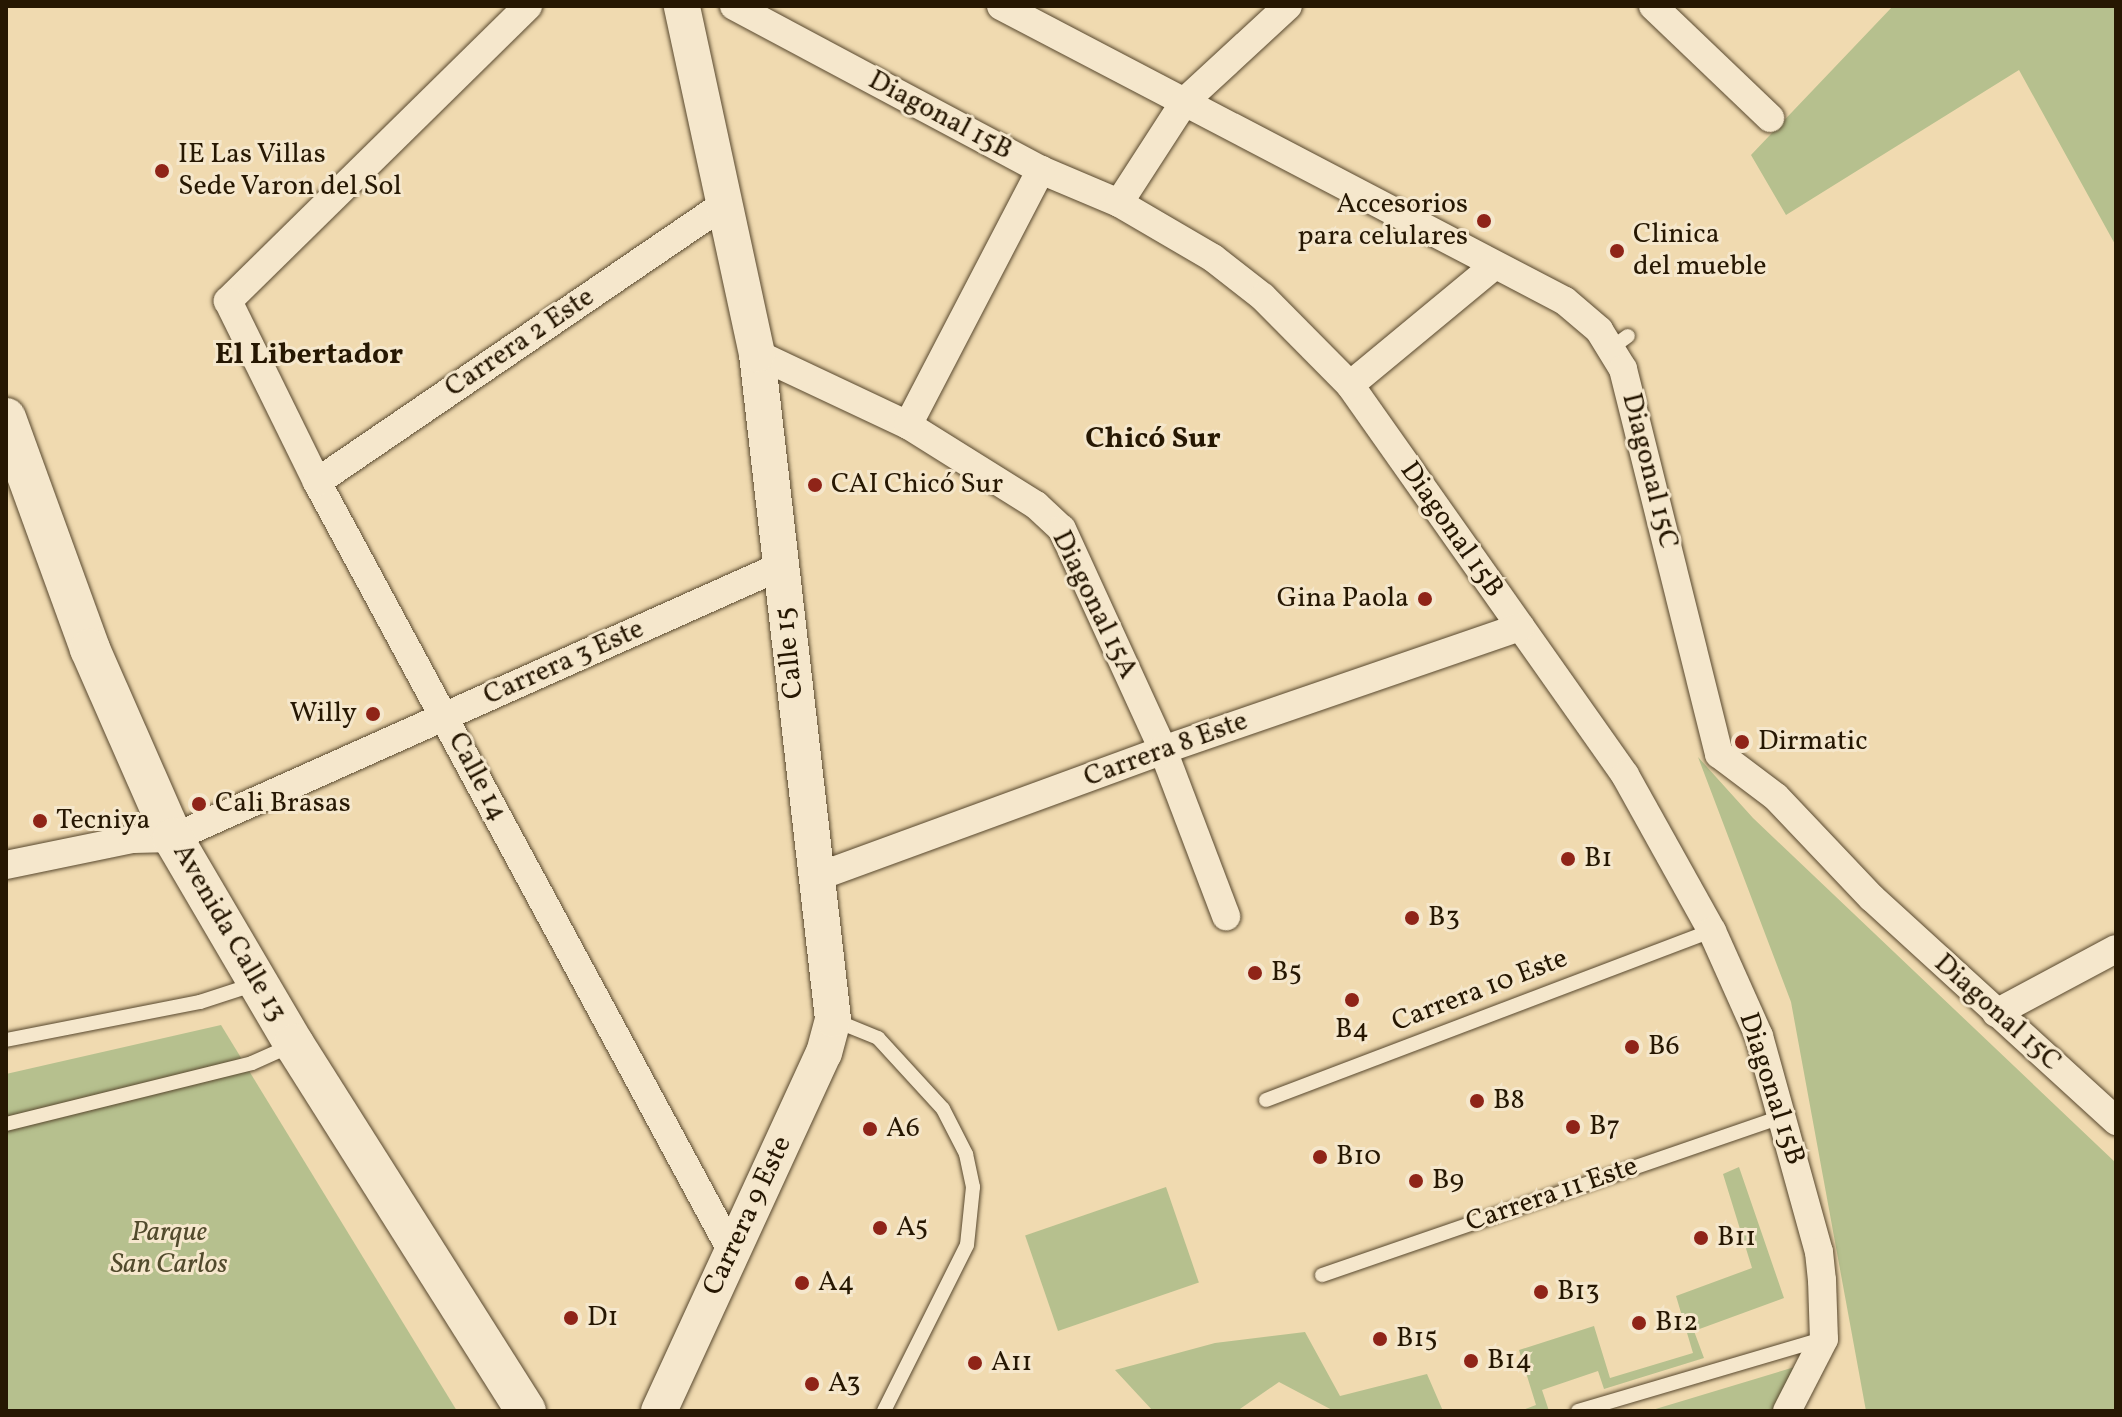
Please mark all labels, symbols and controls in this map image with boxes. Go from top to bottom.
street label: Diagonal 15B [862,64,1018,168]
place label: IE Las Villas Sede Varon del Sol [178,138,402,204]
marker: IE Las Villas Sede Varon del Sol [153,162,171,180]
place label: Accesorios para celulares [1297,188,1468,254]
marker: Accesorios para celulares [1475,212,1493,230]
place label: Clinica del mueble [1633,218,1767,284]
marker: Clinica del mueble [1608,242,1626,260]
street label: Carrera 2 Este [439,281,601,405]
district label: El Libertador [215,337,403,373]
street label: Diagonal 15C [1613,390,1685,552]
district label: Chicó Sur [1085,421,1221,457]
street label: Diagonal 15B [1392,455,1510,605]
place label: CAI Chicó Sur [831,468,1003,502]
marker: CAI Chicó Sur [806,476,824,494]
street label: Diagonal 15A [1044,525,1144,685]
place label: Gina Paola [1277,582,1409,616]
marker: Gina Paola [1416,590,1434,608]
street label: Calle 15 [768,605,812,701]
street label: Carrera 3 Este [479,613,649,713]
place label: Willy [289,697,357,731]
marker: Willy [364,705,382,723]
street label: Carrera 8 Este [1080,705,1252,795]
place label: Dirmatic [1758,725,1868,759]
street label: Calle 14 [440,727,514,827]
marker: Dirmatic [1733,733,1751,751]
place label: Cali Brasas [215,787,351,821]
marker: Cali Brasas [190,795,208,813]
place label: Tecniya [56,804,150,838]
marker: Tecniya [31,812,49,830]
street label: Avenida Calle 13 [165,838,293,1028]
place label: B1 [1584,842,1612,876]
marker: B1 [1559,850,1577,868]
place label: B3 [1428,901,1460,935]
marker: B3 [1403,909,1421,927]
street label: Carrera 10 Este [1388,942,1572,1040]
street label: Diagonal 15C [1927,947,2067,1079]
place label: B5 [1271,956,1302,990]
marker: B5 [1246,964,1264,982]
marker: B4 [1343,991,1361,1009]
street label: Diagonal 15B [1731,1008,1811,1170]
place label: B4 [1335,1013,1369,1047]
place label: B6 [1648,1030,1680,1064]
marker: B6 [1623,1038,1641,1056]
place label: B8 [1493,1084,1525,1118]
marker: B8 [1468,1092,1486,1110]
place label: B7 [1589,1110,1620,1144]
place label: A6 [886,1112,920,1146]
marker: B7 [1564,1118,1582,1136]
marker: A6 [861,1120,879,1138]
street label: Carrera 9 Este [696,1131,800,1301]
place label: B10 [1336,1140,1381,1174]
marker: B10 [1311,1148,1329,1166]
street label: Carrera 11 Este [1462,1150,1642,1240]
place label: B9 [1432,1164,1464,1198]
marker: B9 [1407,1172,1425,1190]
place label: A5 [896,1211,928,1245]
park label: Parque San Carlos [110,1216,228,1282]
marker: A5 [871,1219,889,1237]
place label: B11 [1717,1221,1756,1255]
marker: B11 [1692,1229,1710,1247]
place label: A4 [818,1266,854,1300]
marker: A4 [793,1274,811,1292]
place label: B13 [1557,1275,1600,1309]
marker: B13 [1532,1283,1550,1301]
place label: D1 [587,1301,618,1335]
place label: B12 [1655,1306,1698,1340]
marker: D1 [562,1309,580,1327]
marker: B12 [1630,1314,1648,1332]
place label: B15 [1396,1322,1438,1356]
marker: B15 [1371,1330,1389,1348]
place label: B14 [1487,1344,1532,1378]
place label: A11 [991,1346,1032,1380]
marker: B14 [1462,1352,1480,1370]
marker: A11 [966,1354,984,1372]
place label: A3 [828,1367,861,1401]
marker: A3 [803,1375,821,1393]

